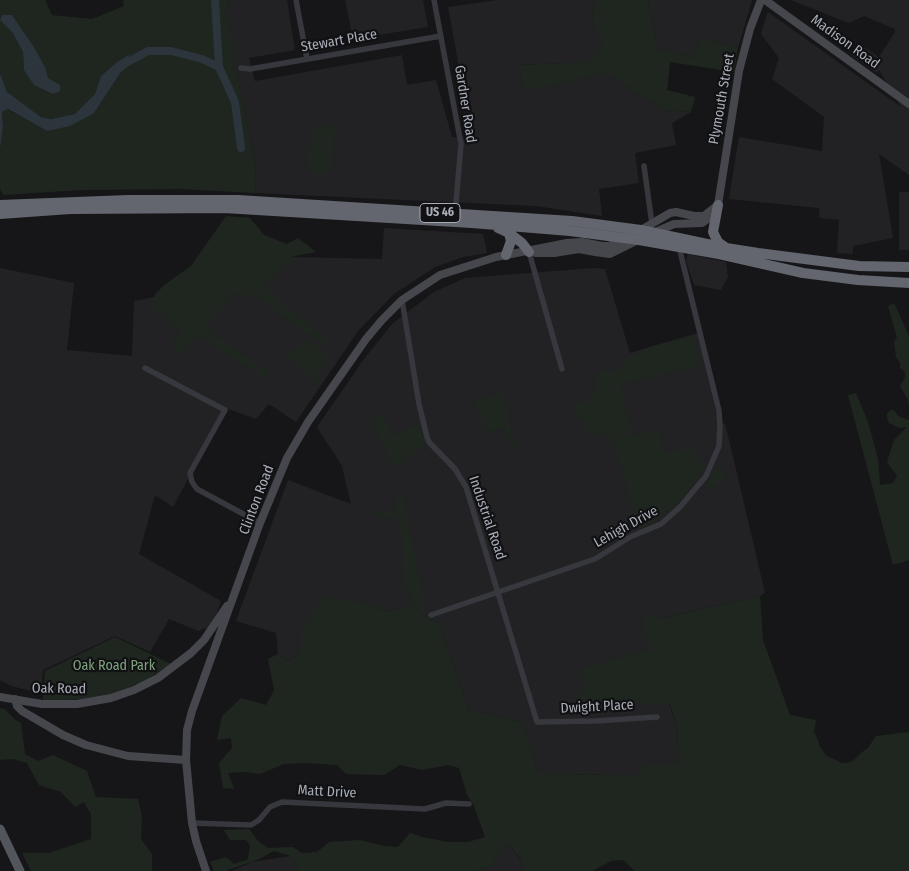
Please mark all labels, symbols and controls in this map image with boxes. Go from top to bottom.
street label: Madison Road [807,11,883,73]
street label: Stewart Place [300,26,378,56]
street label: Plymouth Street [706,52,738,146]
street label: Gardner Road [451,64,479,144]
road number: US 46 [420,204,460,222]
street label: Clinton Road [236,463,278,537]
street label: Industrial Road [465,474,509,562]
street label: Lehigh Drive [591,503,661,551]
park label: Oak Road Park [73,658,155,674]
street label: Oak Road [32,680,86,698]
street label: Dwight Place [560,697,634,717]
street label: Matt Drive [297,782,357,802]

